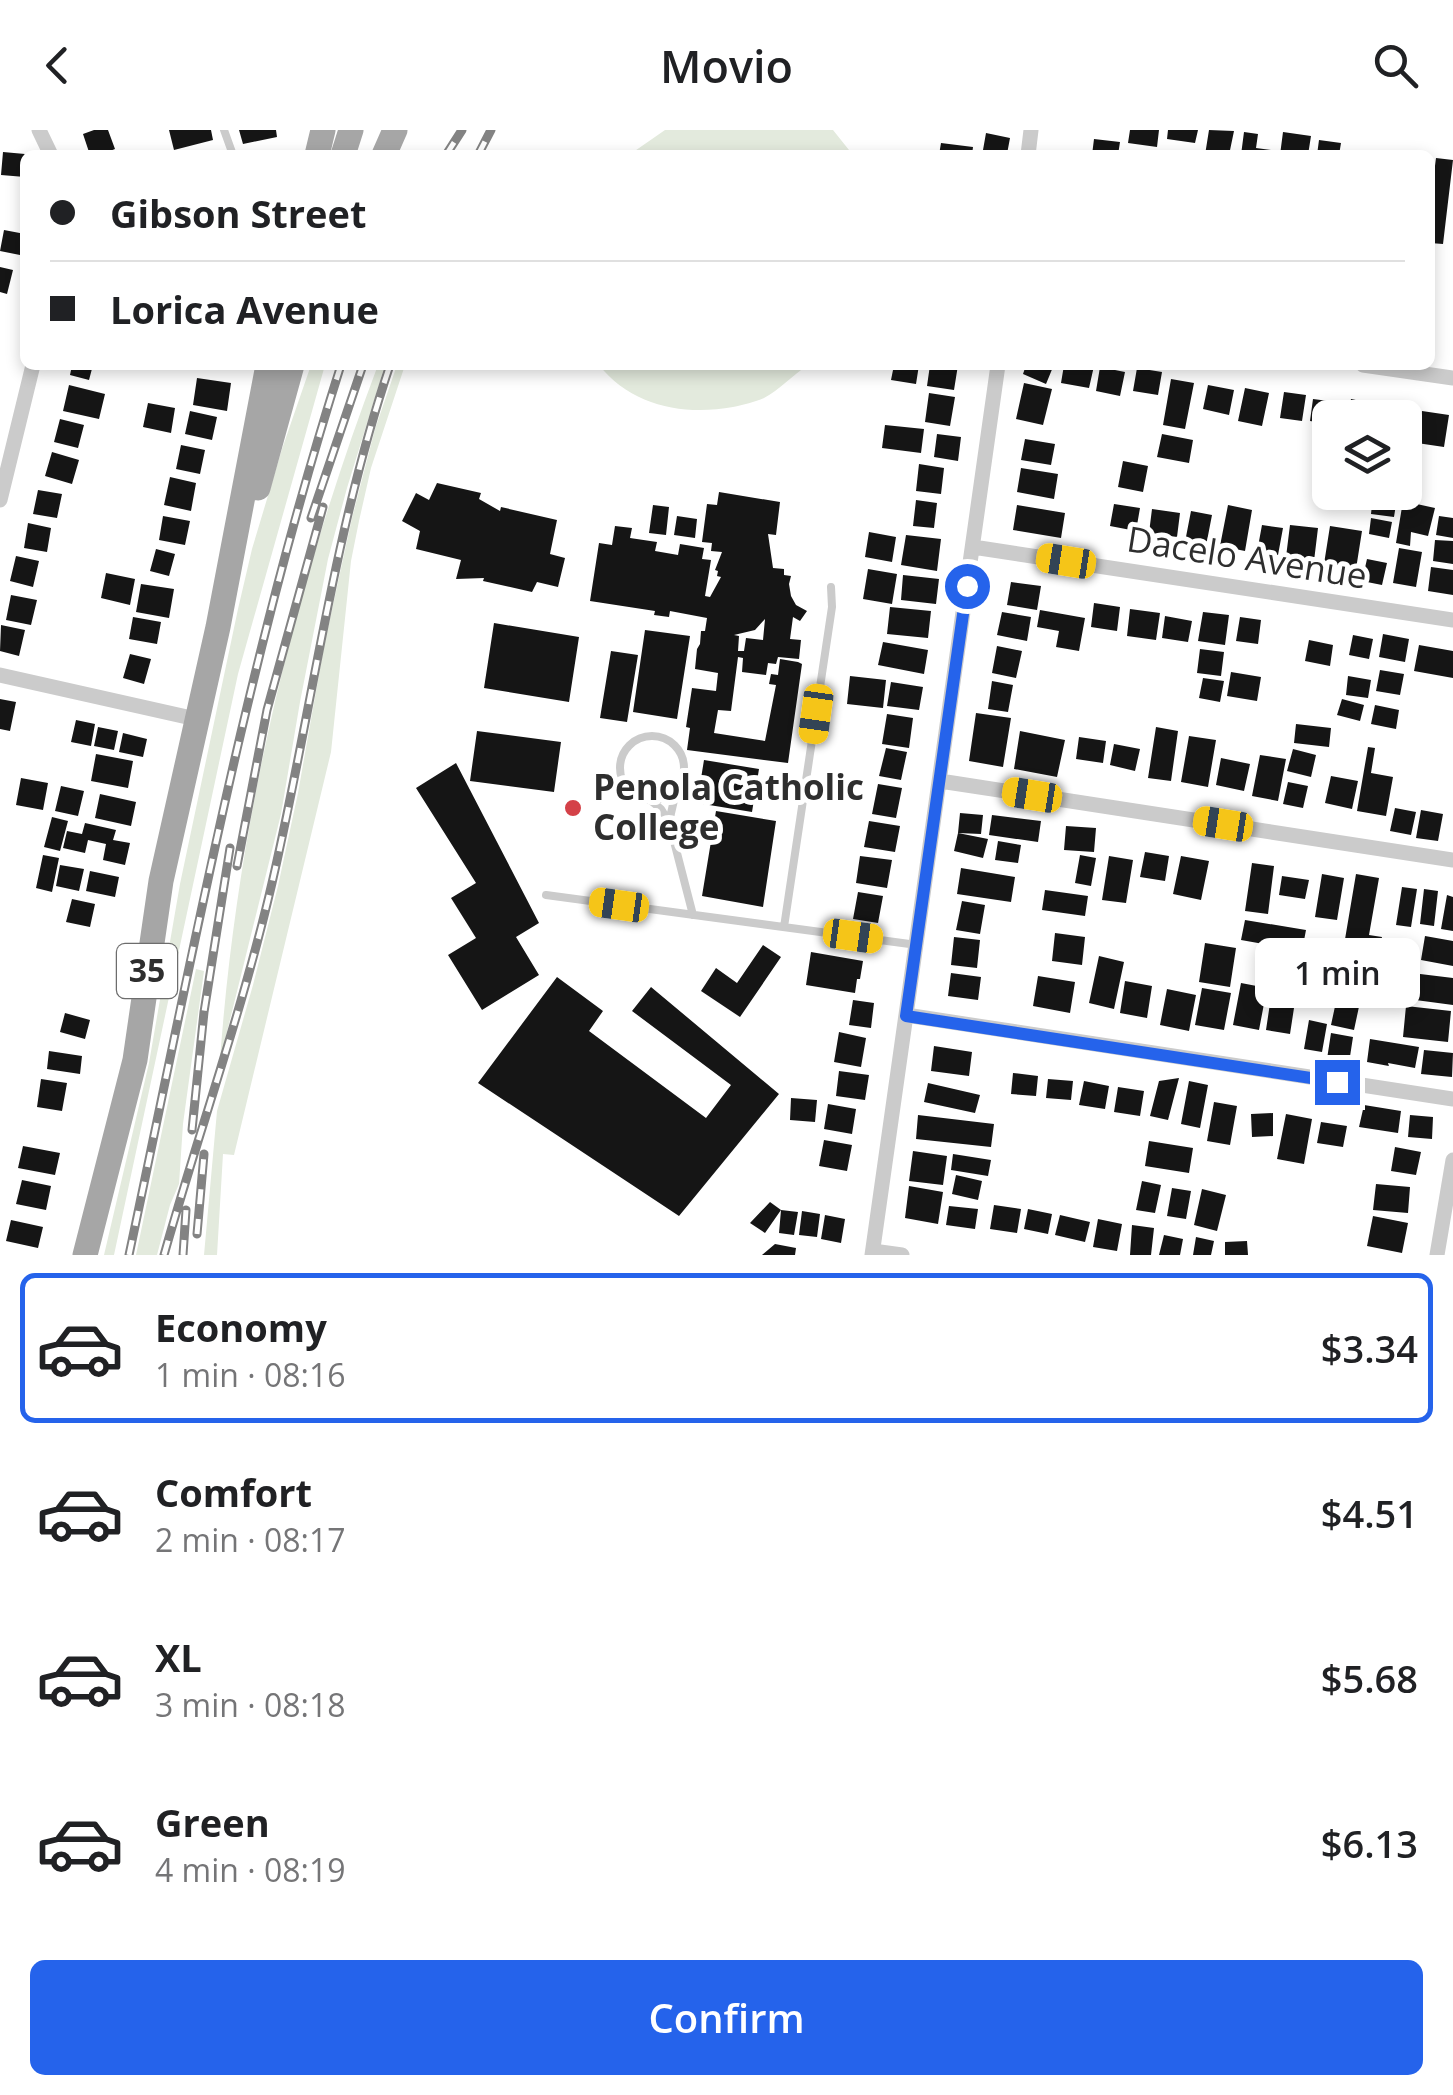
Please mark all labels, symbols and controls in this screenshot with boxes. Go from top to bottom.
text: Movio [660,35,793,96]
icon: back [30,38,85,93]
icon: search [1368,38,1423,93]
text: Gibson Street [110,187,367,239]
text: Lorica Avenue [110,283,379,335]
map controls [1312,400,1422,510]
button: layers [1312,400,1422,510]
street label: Dacelo Avenue [1124,514,1370,599]
car [1034,541,1098,581]
route start [945,564,990,609]
car [797,682,835,746]
place label: Penola Catholic College [593,763,864,850]
car [1000,775,1064,815]
marker: Penola Catholic College [562,797,584,819]
car [1191,804,1255,844]
car [587,886,651,924]
car [821,917,885,955]
callout: 1 min [1254,937,1420,1007]
road number: 35 [117,944,177,998]
text: 1 min [1294,951,1381,994]
route end [1315,1060,1360,1105]
text: Economy [155,1301,327,1353]
icon: car [35,1303,125,1393]
text: $3.34 [1321,1322,1418,1374]
text: 1 min · 08:16 [155,1353,346,1396]
text: Comfort [155,1466,312,1518]
icon: car [35,1468,125,1558]
text: $4.51 [1321,1487,1418,1539]
text: 2 min · 08:17 [155,1518,346,1561]
text: XL [155,1631,202,1683]
icon: car [35,1633,125,1723]
text: $5.68 [1321,1652,1418,1704]
text: 3 min · 08:18 [155,1683,346,1726]
text: Green [155,1796,270,1848]
icon: car [35,1798,125,1888]
text: $6.13 [1321,1817,1418,1869]
text: 4 min · 08:19 [155,1848,346,1891]
button: Confirm [30,1960,1423,2075]

